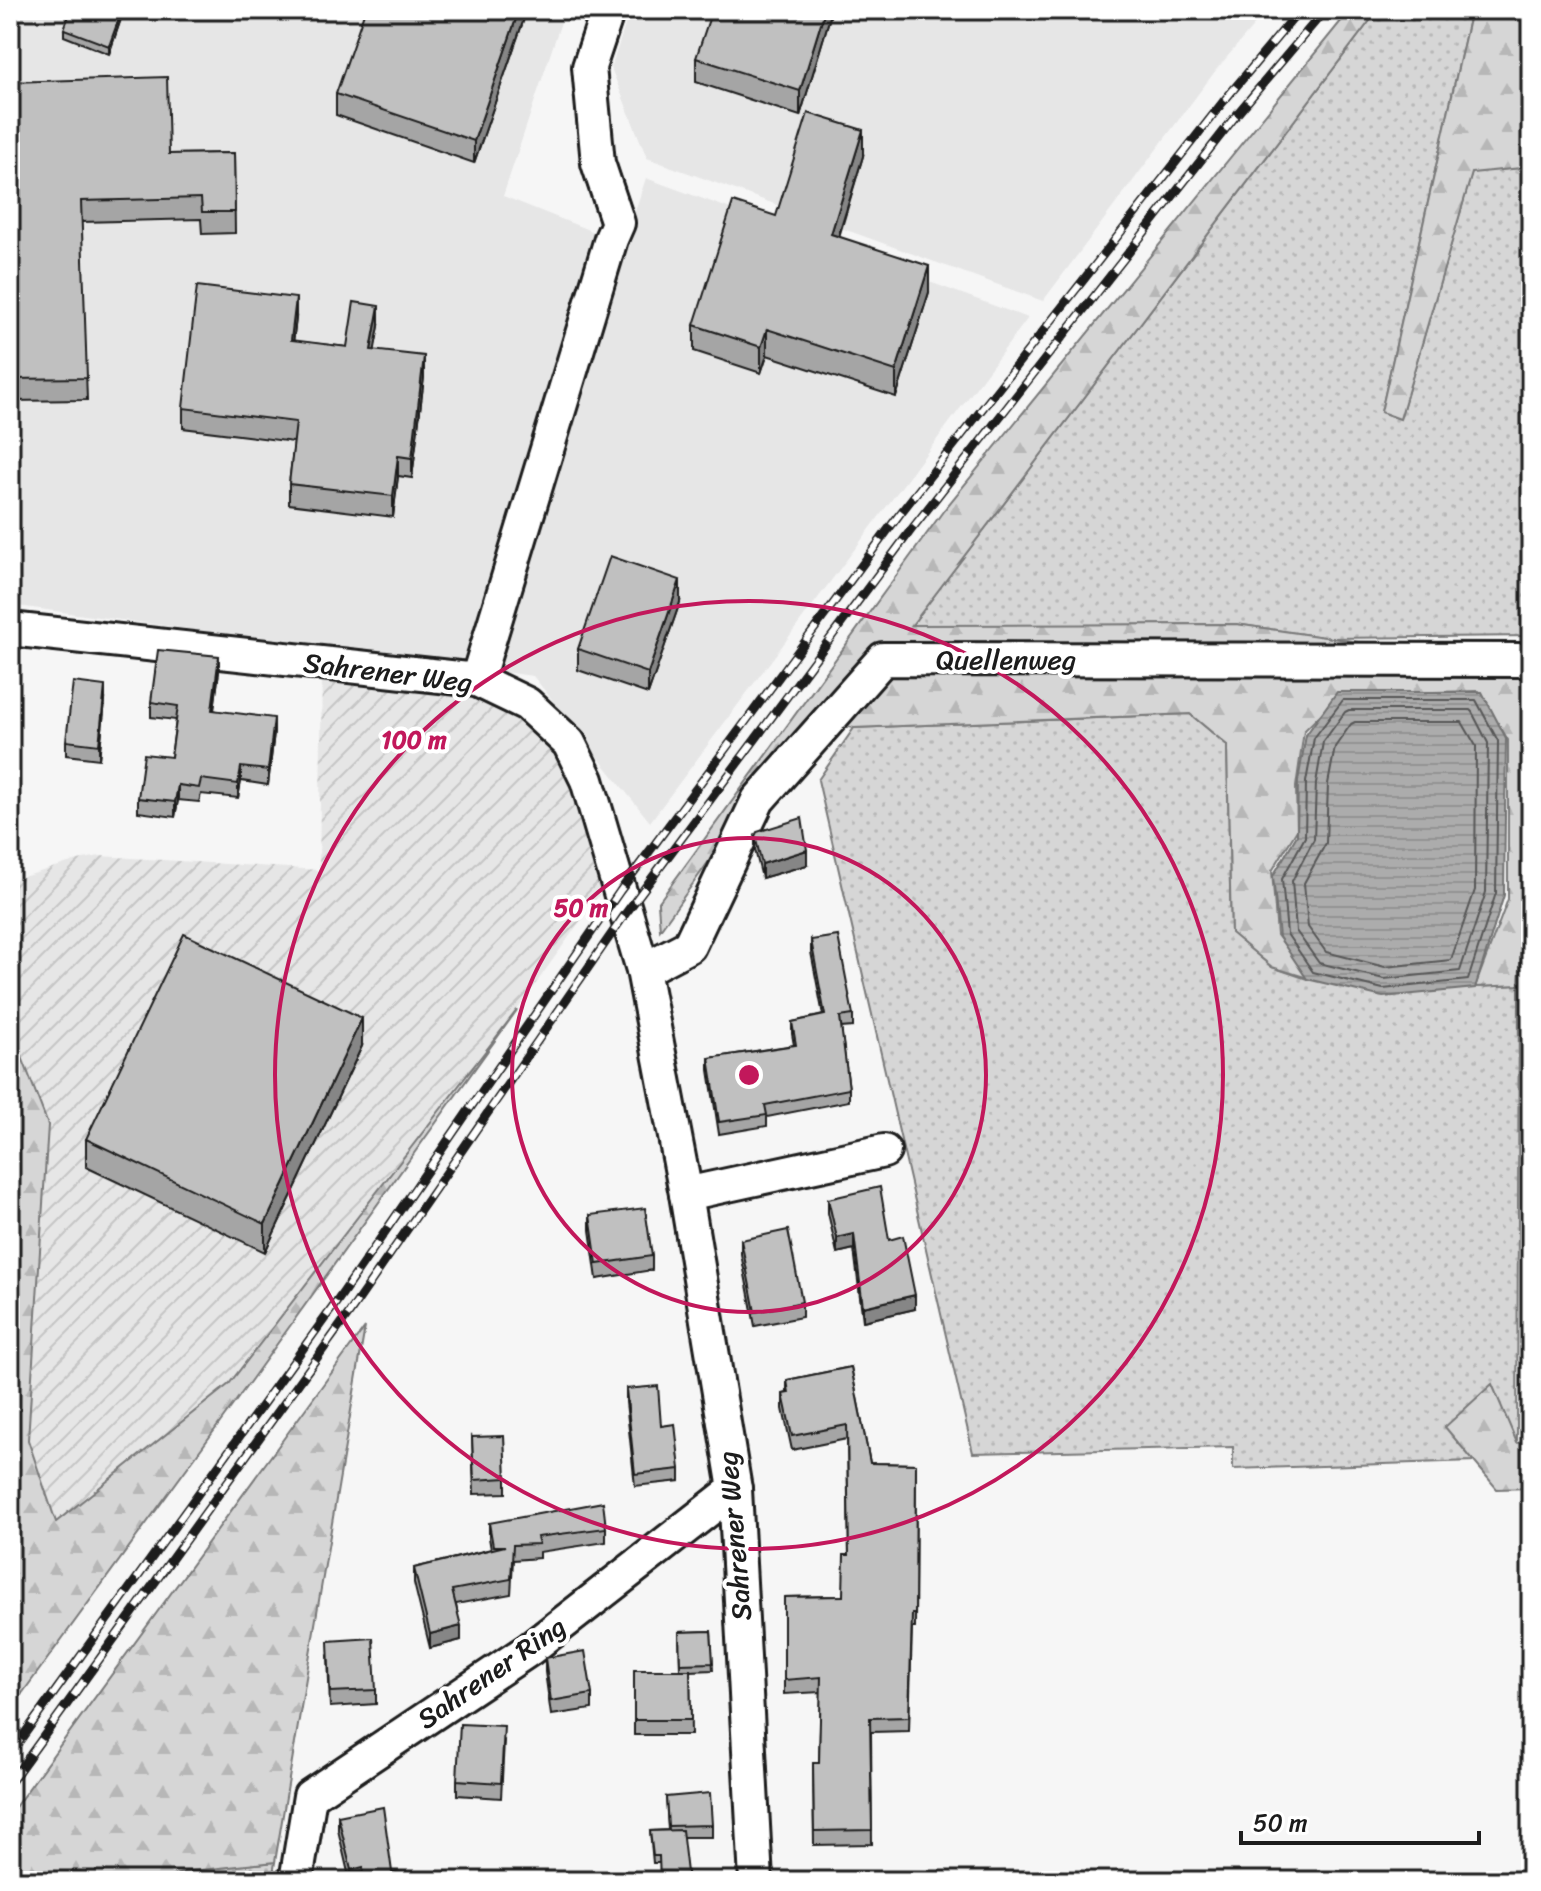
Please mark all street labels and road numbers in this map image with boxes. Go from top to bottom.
street label: Quellenweg [936,635,1076,684]
street label: Sahrener Weg [301,638,475,707]
street label: Sahrener Weg [703,1449,766,1623]
street label: Sahrener Ring [406,1603,576,1742]

